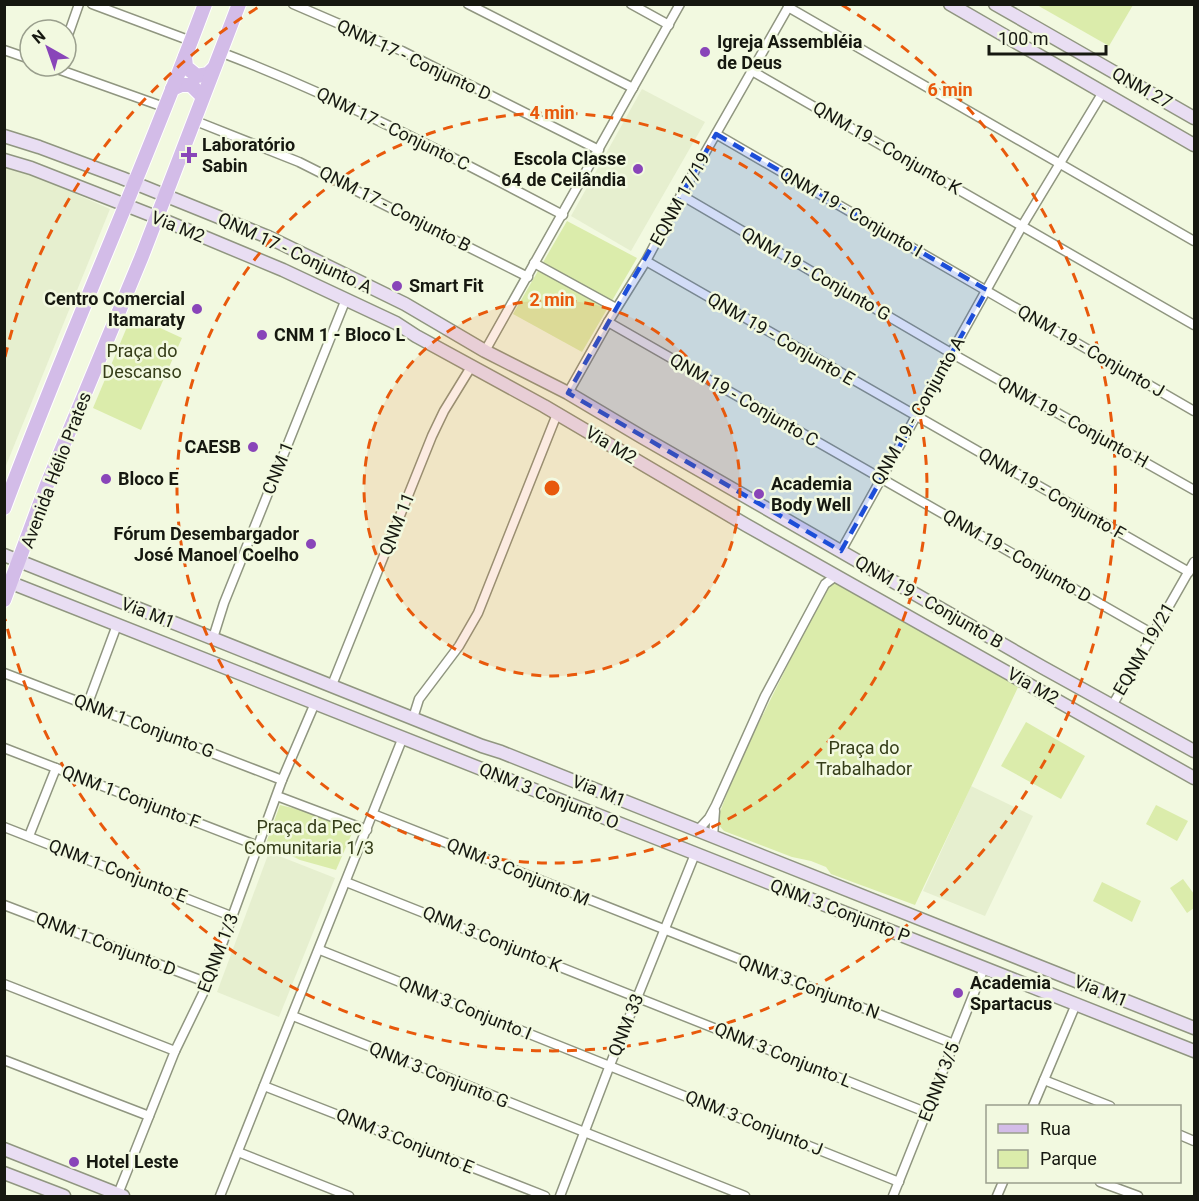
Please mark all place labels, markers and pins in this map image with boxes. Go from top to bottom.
place label: Igreja Assembléia de Deus [717,31,863,73]
marker: Igreja Assembléia de Deus [698,45,712,59]
place label: Laboratório Sabin [202,134,295,176]
marker: Laboratório Sabin [180,146,198,164]
place label: Escola Classe 64 de Ceilândia [501,148,626,190]
marker: Escola Classe 64 de Ceilândia [631,162,645,176]
place label: Smart Fit [409,275,484,296]
marker: Smart Fit [390,279,404,293]
place label: Centro Comercial Itamaraty [44,288,186,330]
marker: Centro Comercial Itamaraty [190,302,204,316]
place label: CNM 1 - Bloco L [274,324,406,345]
marker: CNM 1 - Bloco L [255,328,269,342]
place label: CAESB [184,436,241,457]
marker: CAESB [246,440,260,454]
place label: Bloco E [118,468,179,489]
marker: Bloco E [99,472,113,486]
place label: Academia Body Well [771,473,852,515]
centre of rings [542,478,562,498]
marker: Academia Body Well [752,487,766,501]
place label: Fórum Desembargador José Manoel Coelho [113,523,299,565]
marker: Fórum Desembargador José Manoel Coelho [304,537,318,551]
place label: Academia Spartacus [970,972,1052,1014]
marker: Academia Spartacus [951,986,965,1000]
place label: Hotel Leste [86,1151,179,1172]
marker: Hotel Leste [67,1155,81,1169]

